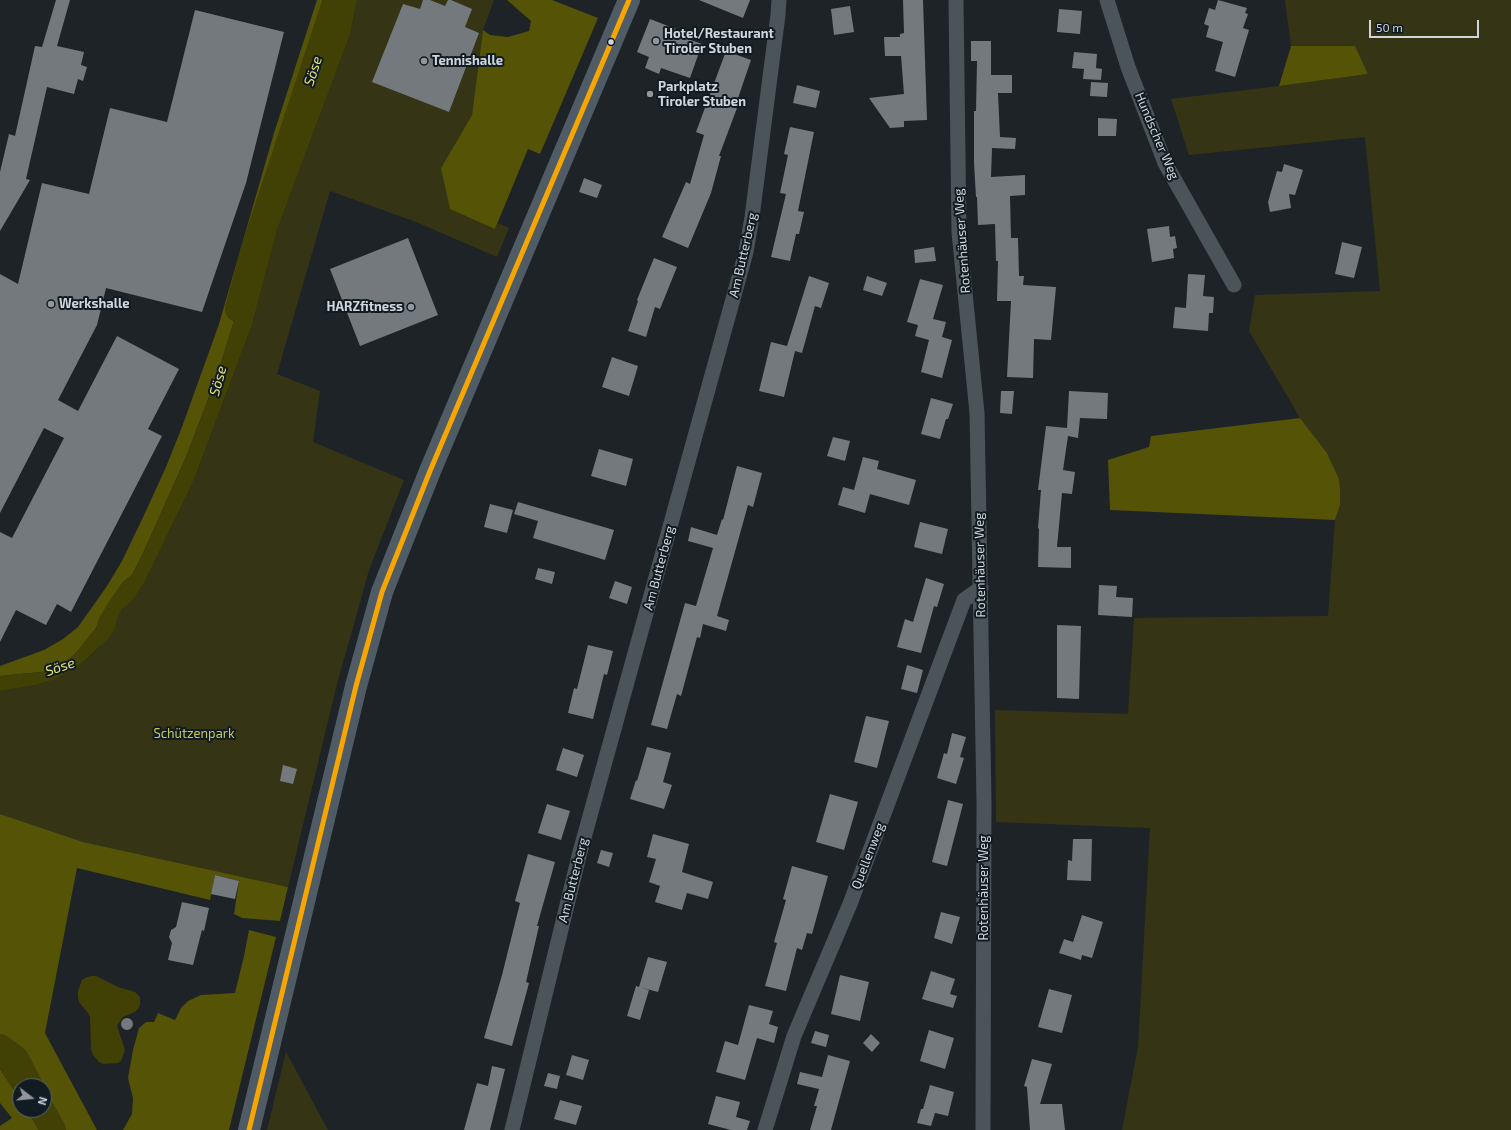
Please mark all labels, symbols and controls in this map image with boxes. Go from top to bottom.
scale bar [1371,12,1481,38]
text: 50 m [1376,20,1403,34]
place label: Hotel/Restaurant Tiroler Stuben [664,26,774,57]
marker: Hotel/Restaurant Tiroler Stuben [651,36,661,46]
unlabelled marker [606,37,616,47]
place label: Tennishalle [432,53,503,69]
water label: Söse [300,54,326,88]
marker: Tennishalle [419,56,429,66]
place label: Parkplatz Tiroler Stuben [658,79,746,110]
marker: Parkplatz Tiroler Stuben [645,89,655,99]
street label: Hundscher Weg [1132,90,1182,182]
street label: Rotenhäuser Weg [951,188,973,294]
street label: Am Butterberg [726,211,760,299]
place label: Werkshalle [59,296,130,312]
marker: Werkshalle [46,299,56,309]
place label: HARZfitness [327,299,403,315]
marker: HARZfitness [406,302,416,312]
water label: Söse [206,364,230,398]
street label: Rotenhäuser Weg [971,512,989,618]
street label: Am Butterberg [640,524,678,612]
water label: Söse [43,654,77,680]
park label: Schützenpark [153,726,235,742]
street label: Quellenweg [848,820,888,892]
street label: Am Butterberg [555,836,591,924]
street label: Rotenhäuser Weg [976,836,992,940]
north arrow [12,1078,52,1118]
text: N [36,1096,50,1107]

